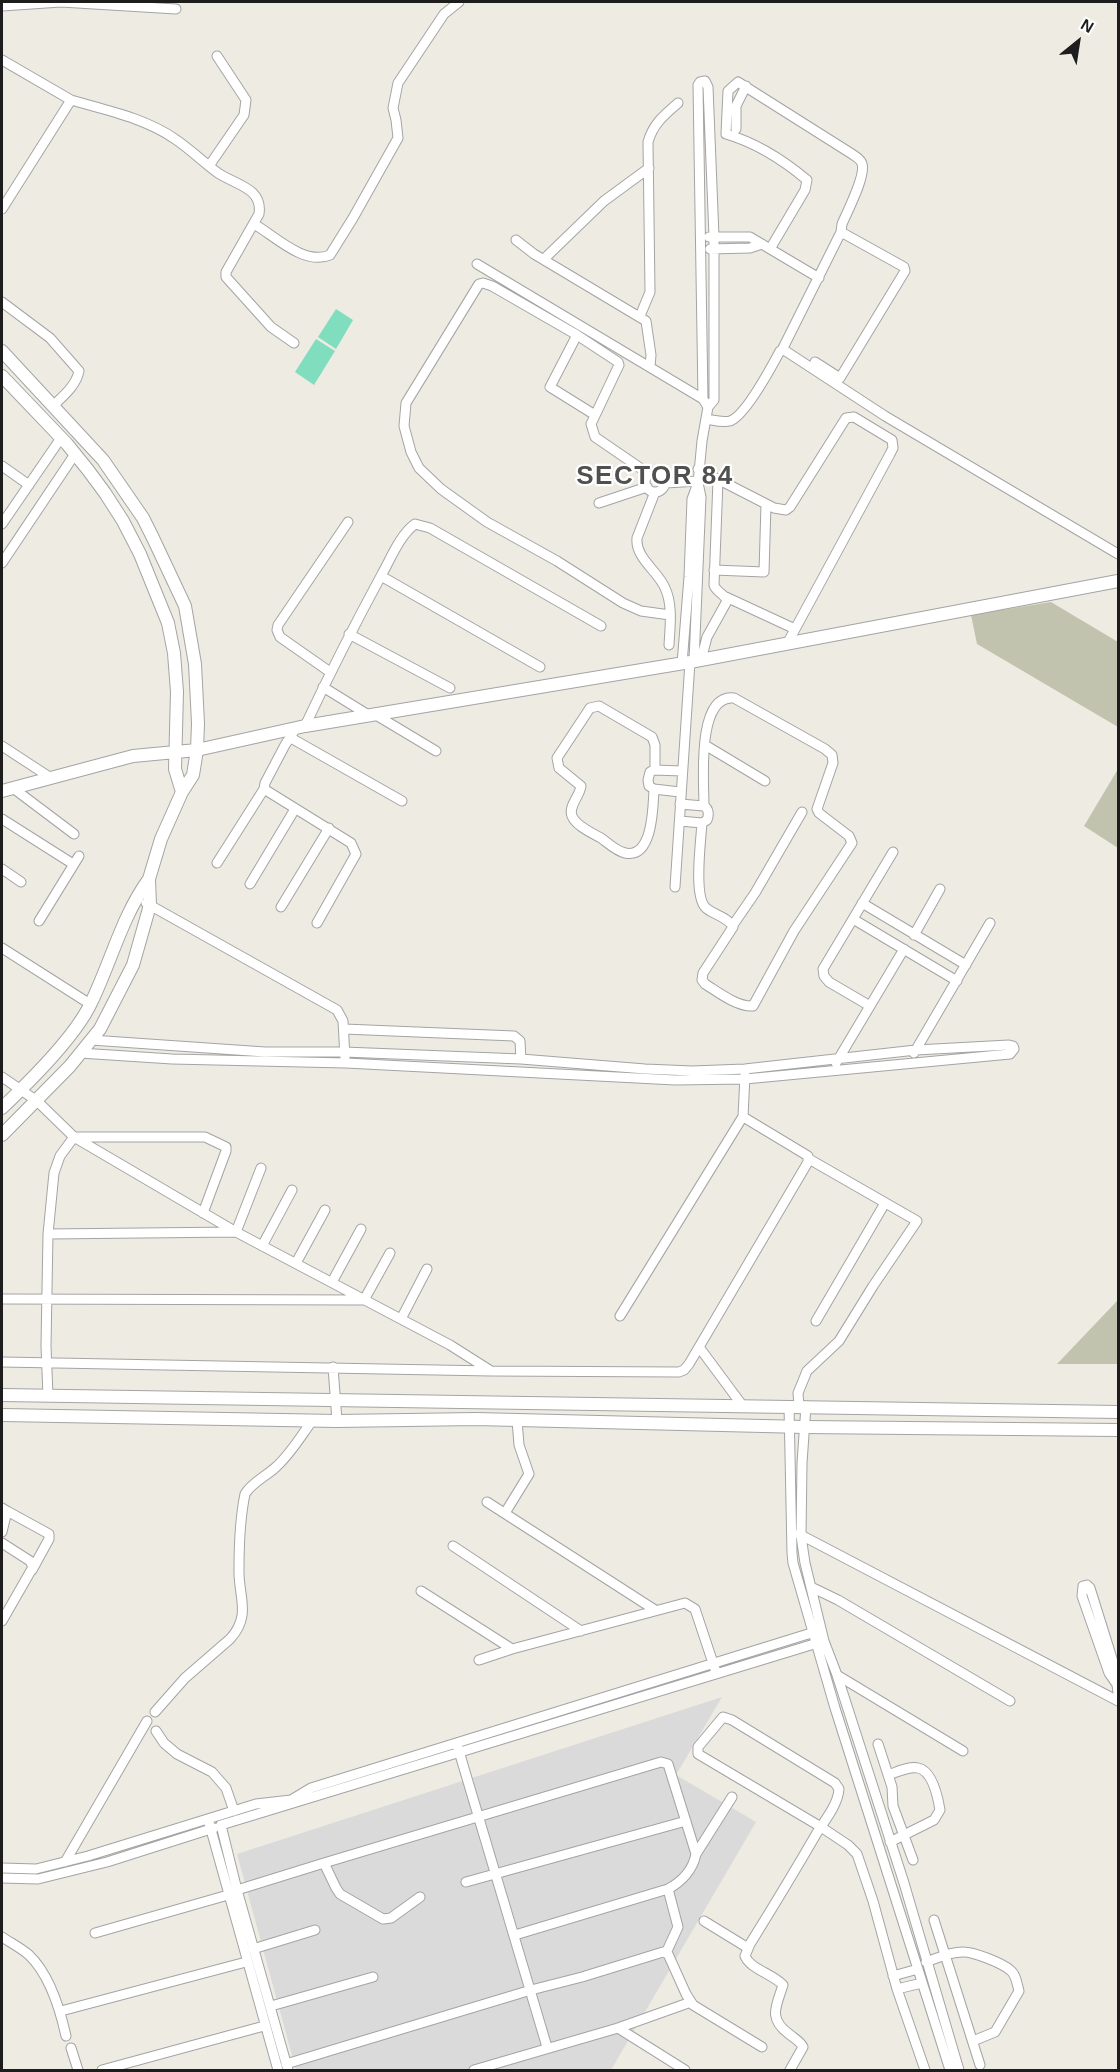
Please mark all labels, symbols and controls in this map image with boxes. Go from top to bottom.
north arrow [1048,12,1108,72]
text: N [1078,16,1097,36]
district label: SECTOR 84 [576,461,734,493]

